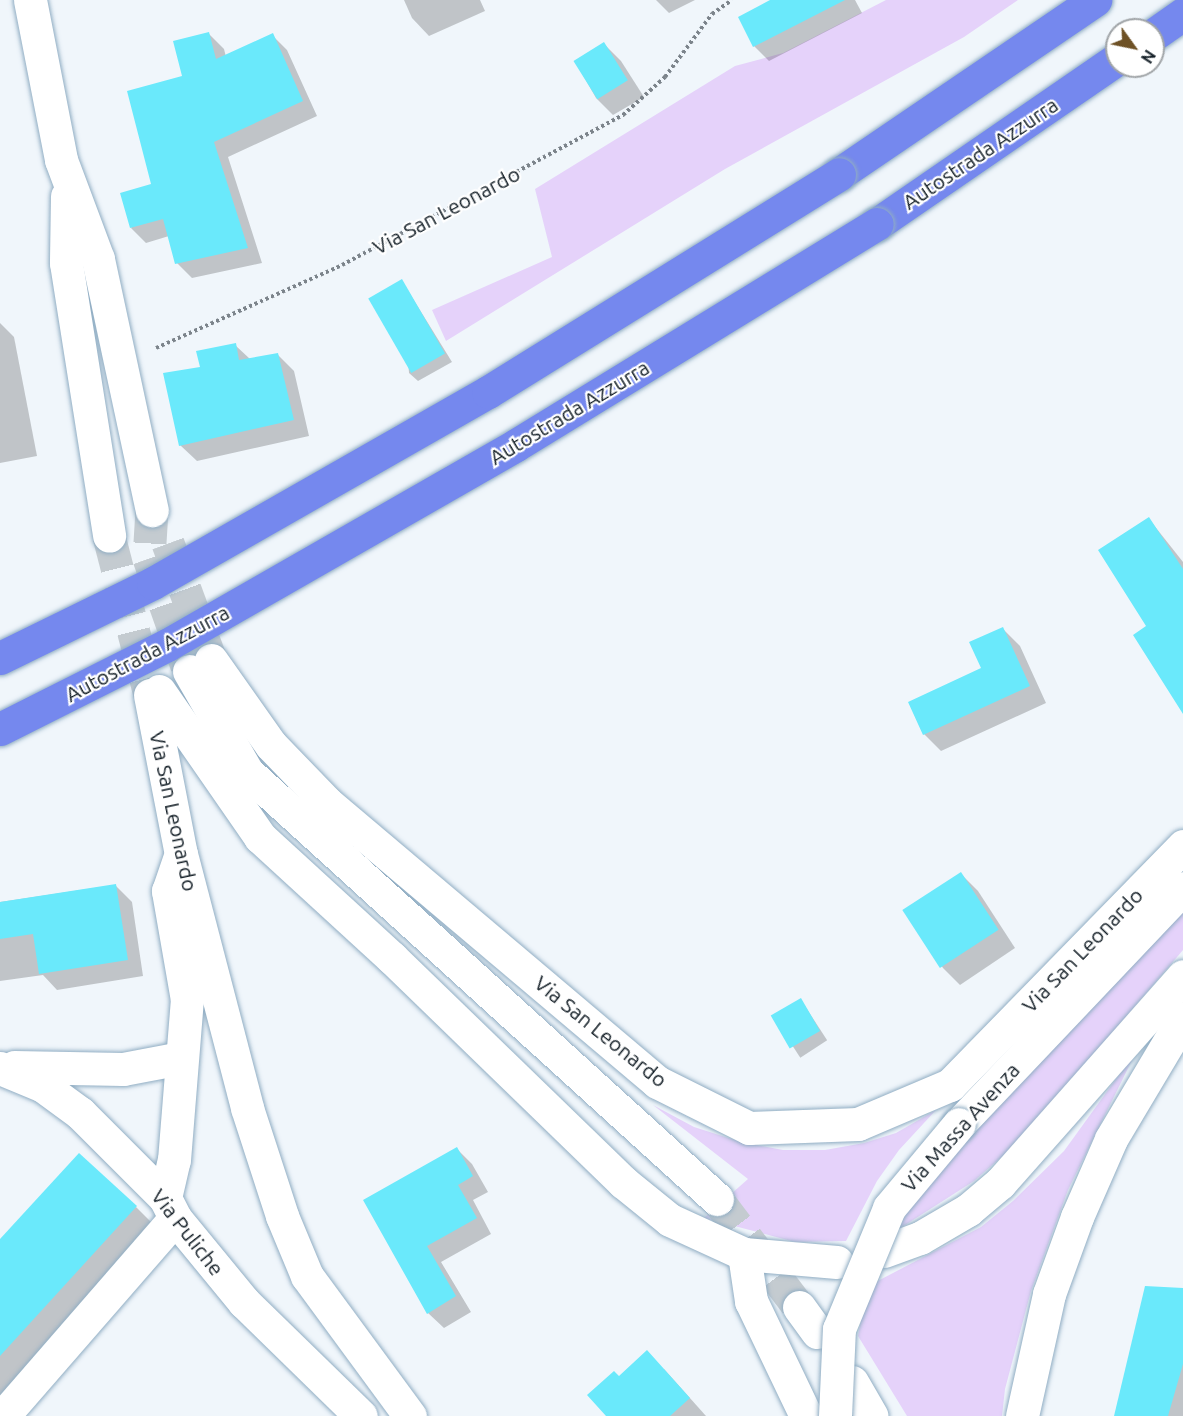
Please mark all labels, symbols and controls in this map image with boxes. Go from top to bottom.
north arrow [1105,18,1165,78]
text: N [1138,47,1159,67]
street label: Autostrada Azzurra [897,92,1063,214]
street label: Via San Leonardo [368,161,524,259]
street label: Autostrada Azzurra [484,354,654,470]
street label: Autostrada Azzurra [61,599,233,707]
street label: Via San Leonardo [145,729,203,893]
street label: Via San Leonardo [1016,883,1148,1017]
street label: Via San Leonardo [530,970,672,1092]
street label: Via Massa Avenza [895,1057,1025,1197]
street label: Via Puliche [146,1184,230,1280]

